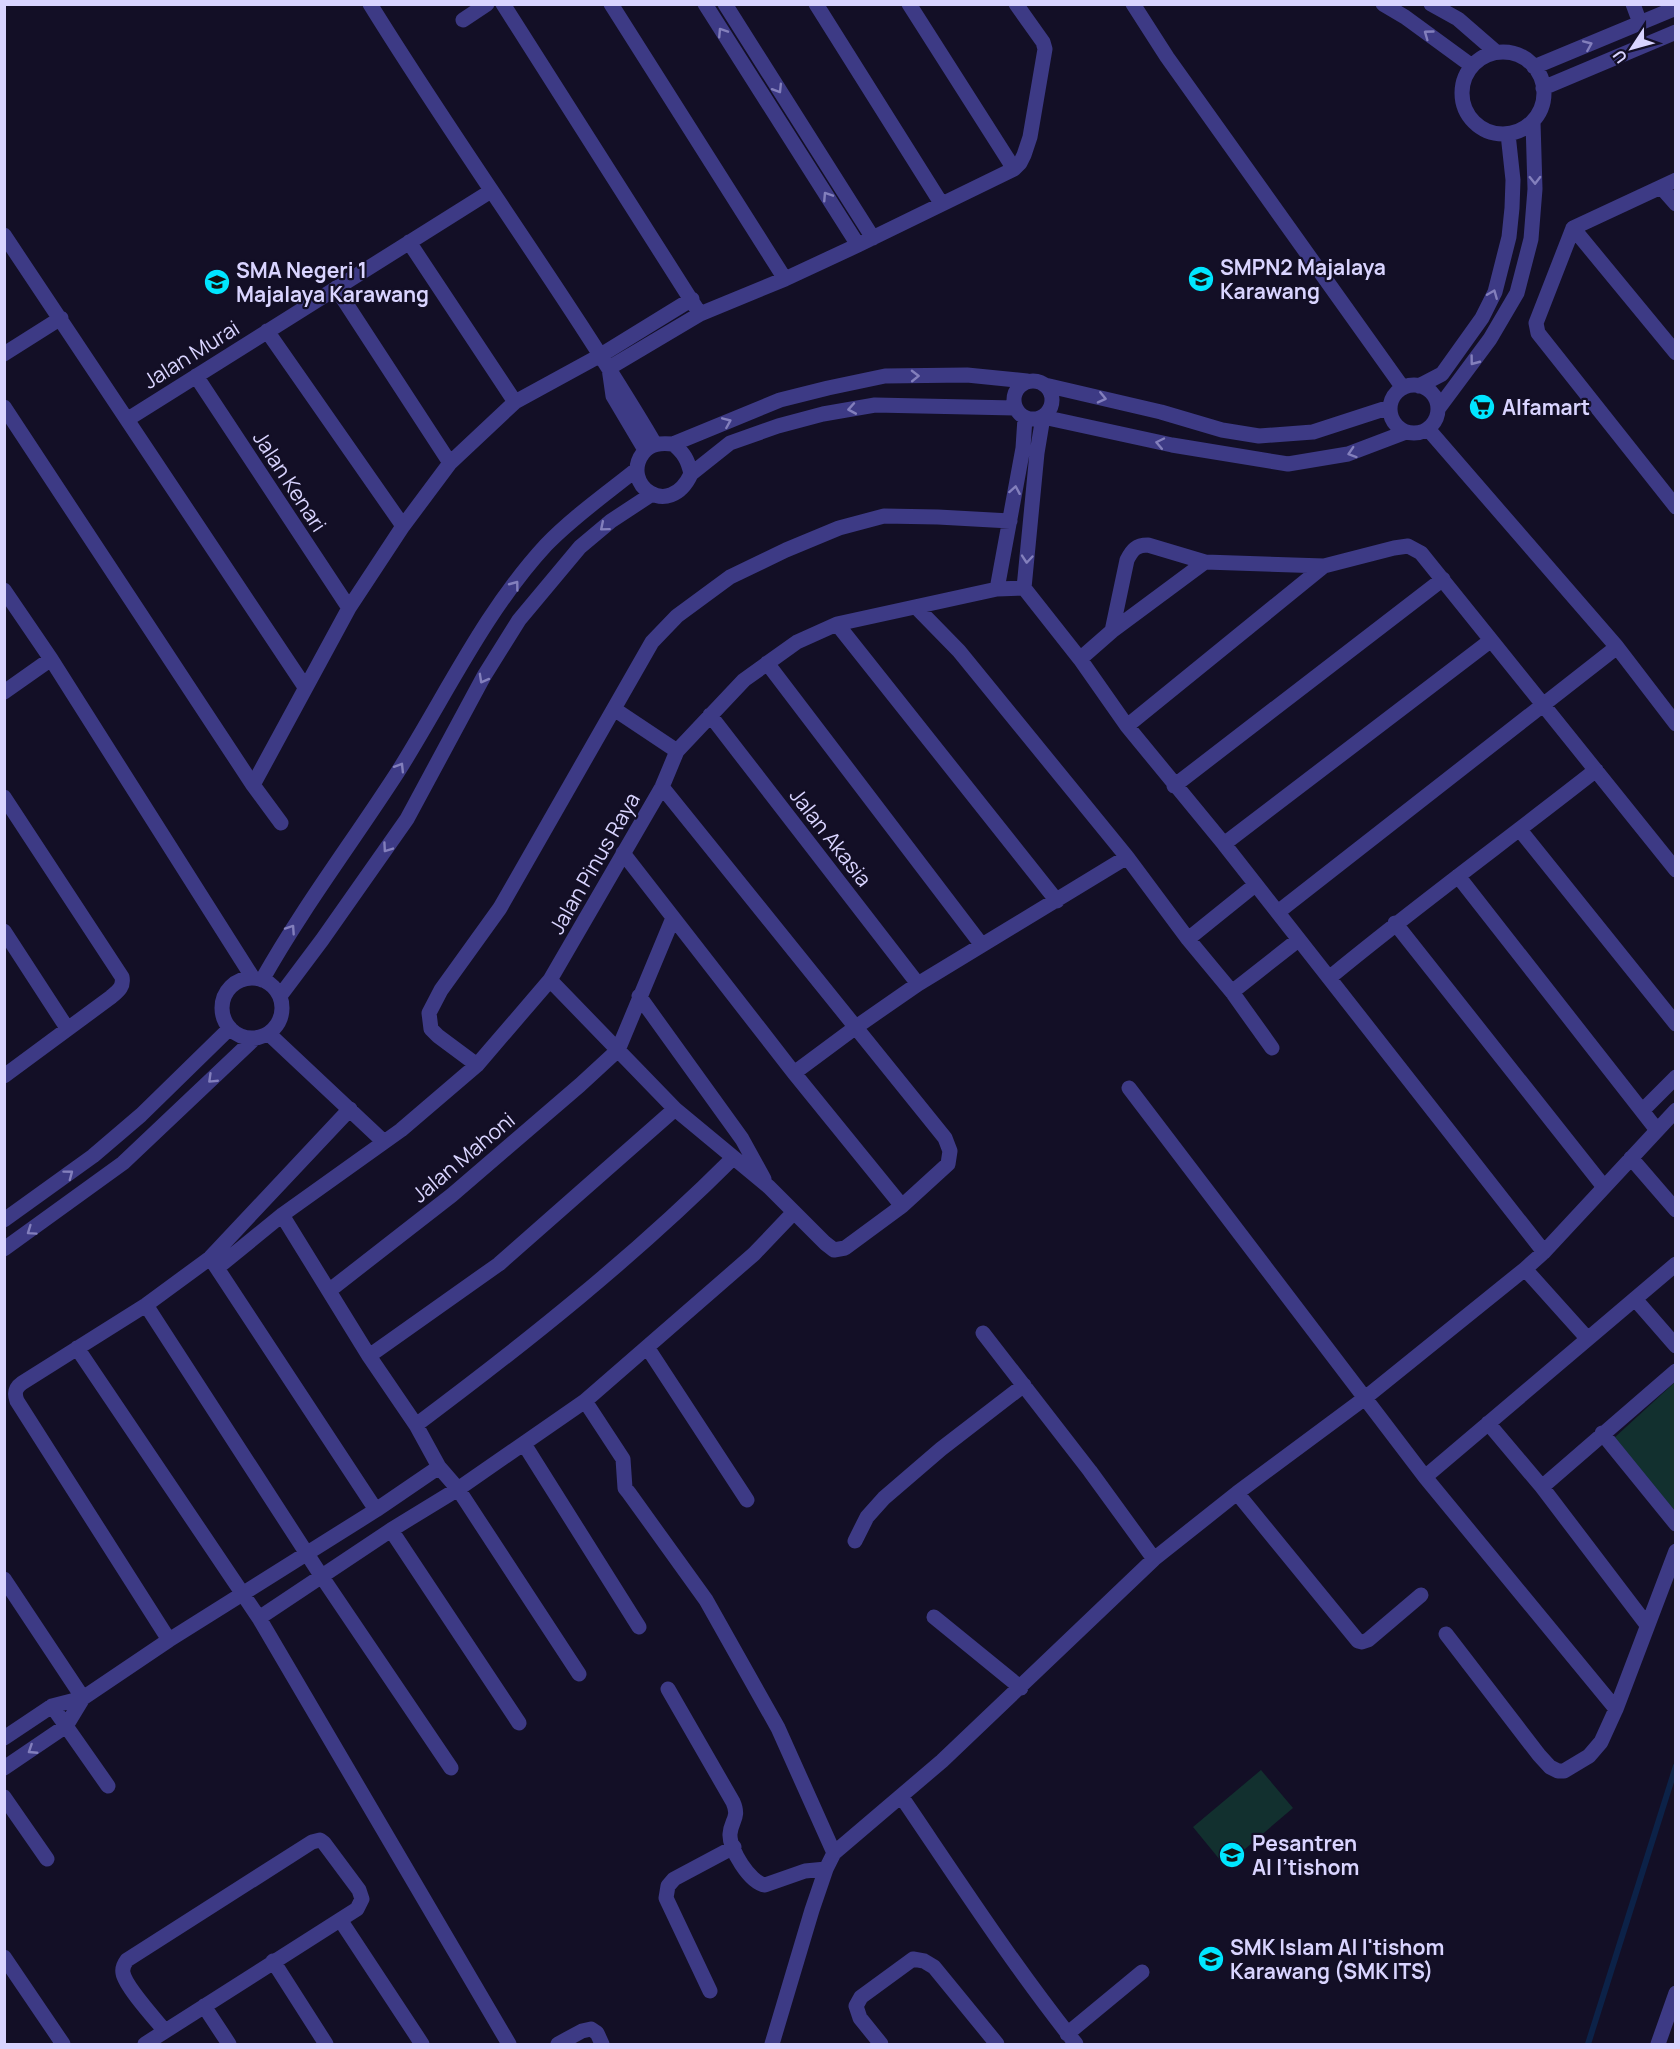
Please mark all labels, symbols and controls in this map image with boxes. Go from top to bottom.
north arrow [1602,18,1662,78]
one-way arrow [718,27,729,38]
one-way arrow [1424,30,1435,41]
one-way arrow [1582,40,1593,52]
text: U [1608,46,1632,68]
one-way arrow [771,83,782,94]
one-way arrow [1528,176,1541,185]
one-way arrow [822,192,834,202]
place label: SMPN2 Majalaya Karawang [1220,253,1386,305]
place label: SMA Negeri 1 Majalaya Karawang [236,256,429,308]
school or university icon: SMPN2 Majalaya Karawang [1186,264,1216,294]
school or university icon: SMA Negeri 1 Majalaya Karawang [202,267,232,297]
one-way arrow [1486,289,1498,300]
street label: Jalan Murai [138,313,244,395]
one-way arrow [1470,354,1481,365]
one-way arrow [910,370,919,382]
one-way arrow [1097,391,1107,404]
supermarket icon: Alfamart [1467,392,1497,422]
place label: Alfamart [1502,393,1590,421]
one-way arrow [848,402,858,415]
one-way arrow [721,417,732,429]
street label: Jalan Kenari [247,425,333,537]
one-way arrow [1155,437,1165,450]
one-way arrow [1347,445,1358,458]
one-way arrow [1008,485,1021,495]
one-way arrow [599,520,610,531]
one-way arrow [1021,554,1034,563]
one-way arrow [508,580,519,591]
one-way arrow [479,672,490,683]
one-way arrow [392,763,404,773]
street label: Jalan Akasia [784,782,878,892]
street label: Jalan Pinus Raya [542,787,646,939]
one-way arrow [383,841,394,852]
one-way arrow [284,925,296,935]
one-way arrow [209,1072,220,1083]
street label: Jalan Mahoni [406,1106,520,1208]
one-way arrow [62,1170,73,1181]
one-way arrow [26,1223,37,1234]
one-way arrow [28,1743,39,1754]
place label: Pesantren Al I’tishom [1252,1829,1359,1881]
school or university icon: Pesantren Al I’tishom [1217,1840,1247,1870]
place label: SMK Islam Al I'tishom Karawang (SMK ITS) [1230,1933,1444,1985]
school or university icon: SMK Islam Al I'tishom Karawang (SMK ITS) [1196,1944,1226,1974]

